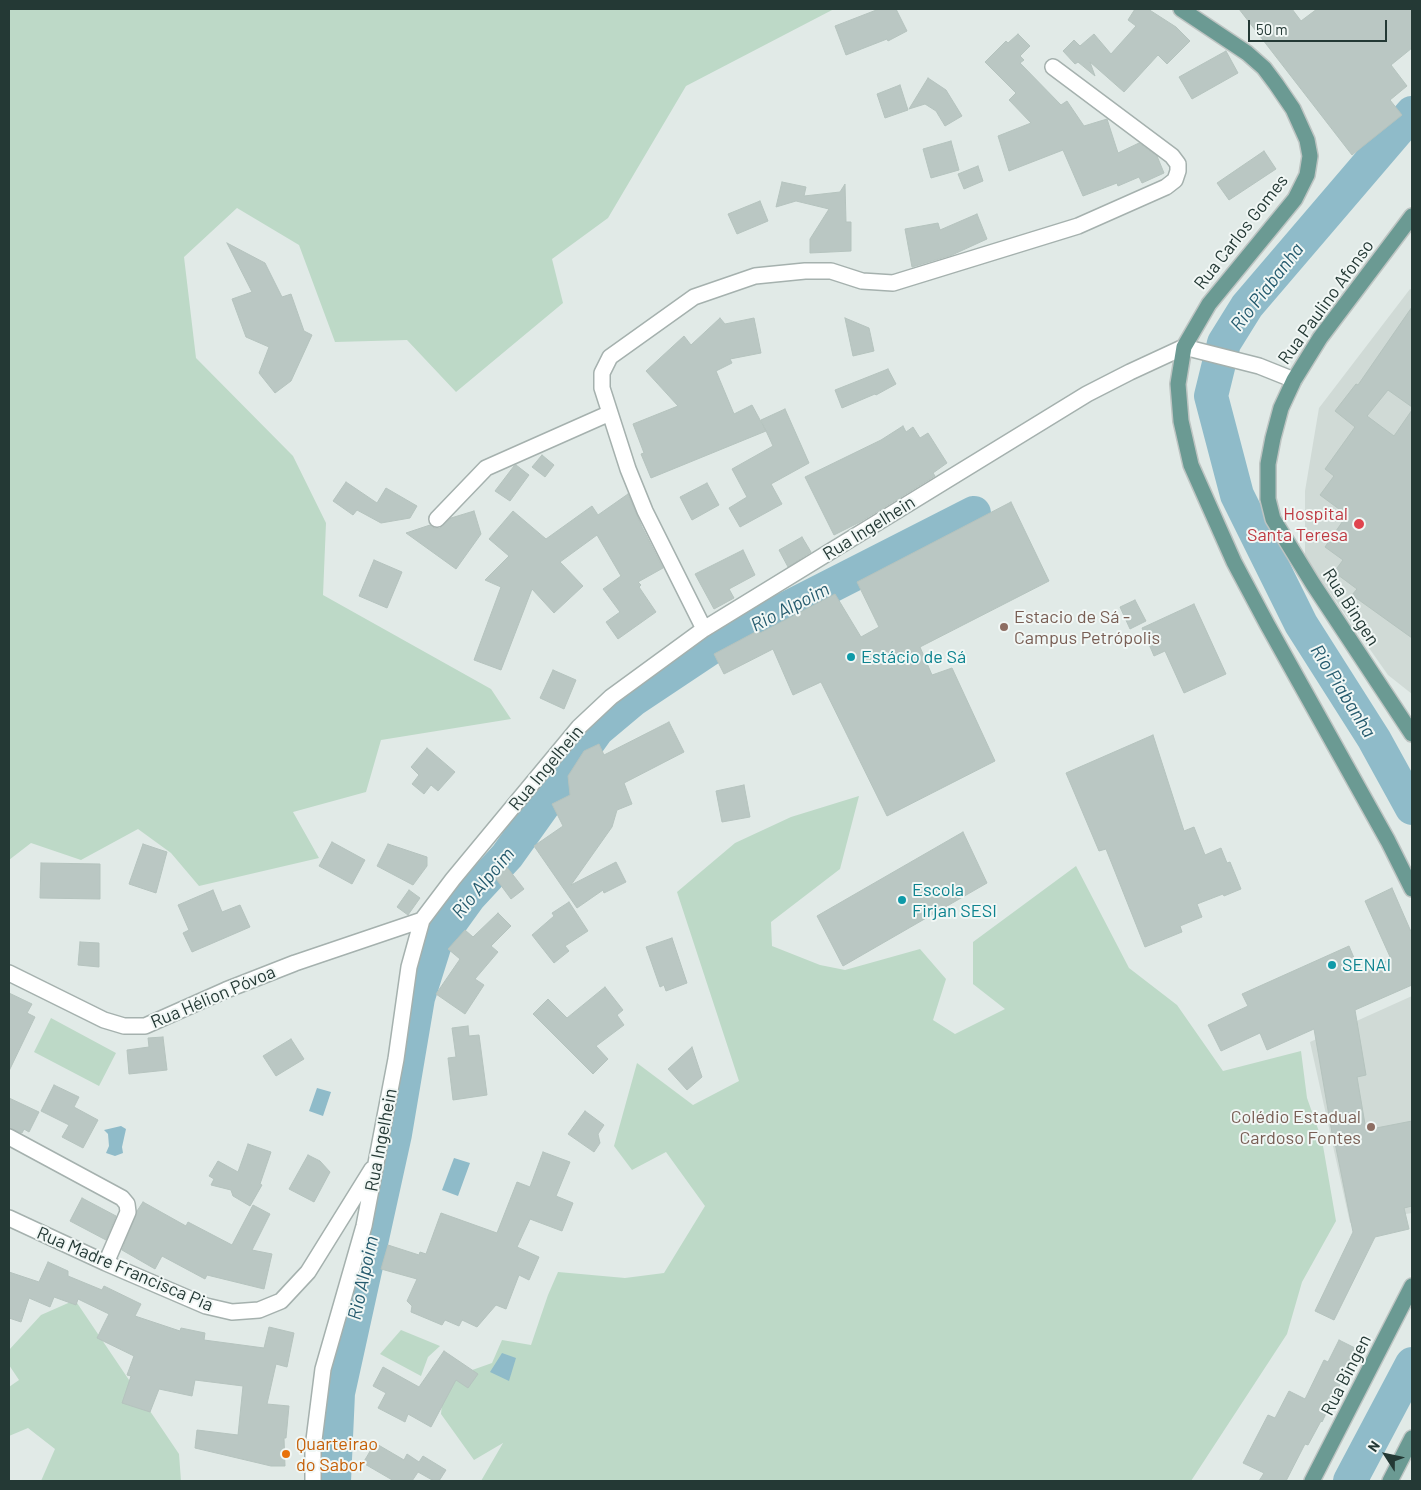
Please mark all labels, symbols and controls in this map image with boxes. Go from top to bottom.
scale bar [1251,10,1390,42]
text: 50 m [1256,20,1288,38]
street label: Rua Carlos Gomes [1189,170,1293,294]
street label: Rua Paulino Afonso [1274,235,1378,369]
water label: Rio Piabanha [1226,238,1308,336]
street label: Rua Ingelhein [819,491,919,565]
place label: Hospital Santa Teresa [1247,503,1348,546]
marker: Hospital Santa Teresa [1352,517,1366,531]
street label: Rua Bingen [1318,564,1384,650]
water label: Rio Alpoim [747,577,833,637]
place label: Estacio de Sá - Campus Petrópolis [1014,606,1160,649]
marker: Estacio de Sá - Campus Petrópolis [998,621,1010,633]
water label: Rio Piabanha [1305,640,1381,742]
place label: Estácio de Sá [861,646,966,668]
marker: Estácio de Sá [845,651,857,663]
street label: Rua Ingelhein [504,721,588,815]
water label: Rio Alpoim [447,843,519,923]
place label: Escola Firjan SESI [912,879,997,922]
marker: Escola Firjan SESI [896,894,908,906]
place label: SENAI [1342,954,1391,976]
marker: SENAI [1326,959,1338,971]
street label: Rua Hélion Póvoa [147,961,279,1033]
street label: Rua Ingelhein [360,1087,402,1193]
place label: Colédio Estadual Cardoso Fontes [1231,1106,1361,1148]
marker: Colédio Estadual Cardoso Fontes [1365,1121,1377,1133]
street label: Rua Madre Francisca Pia [34,1222,216,1316]
water label: Rio Alpoim [343,1234,383,1322]
street label: Rua Bingen [1316,1331,1376,1419]
north arrow [1361,1430,1411,1480]
place label: Quarteirao do Sabor [296,1433,378,1476]
text: N [1364,1437,1383,1455]
marker: Quarteirao do Sabor [280,1448,292,1460]

